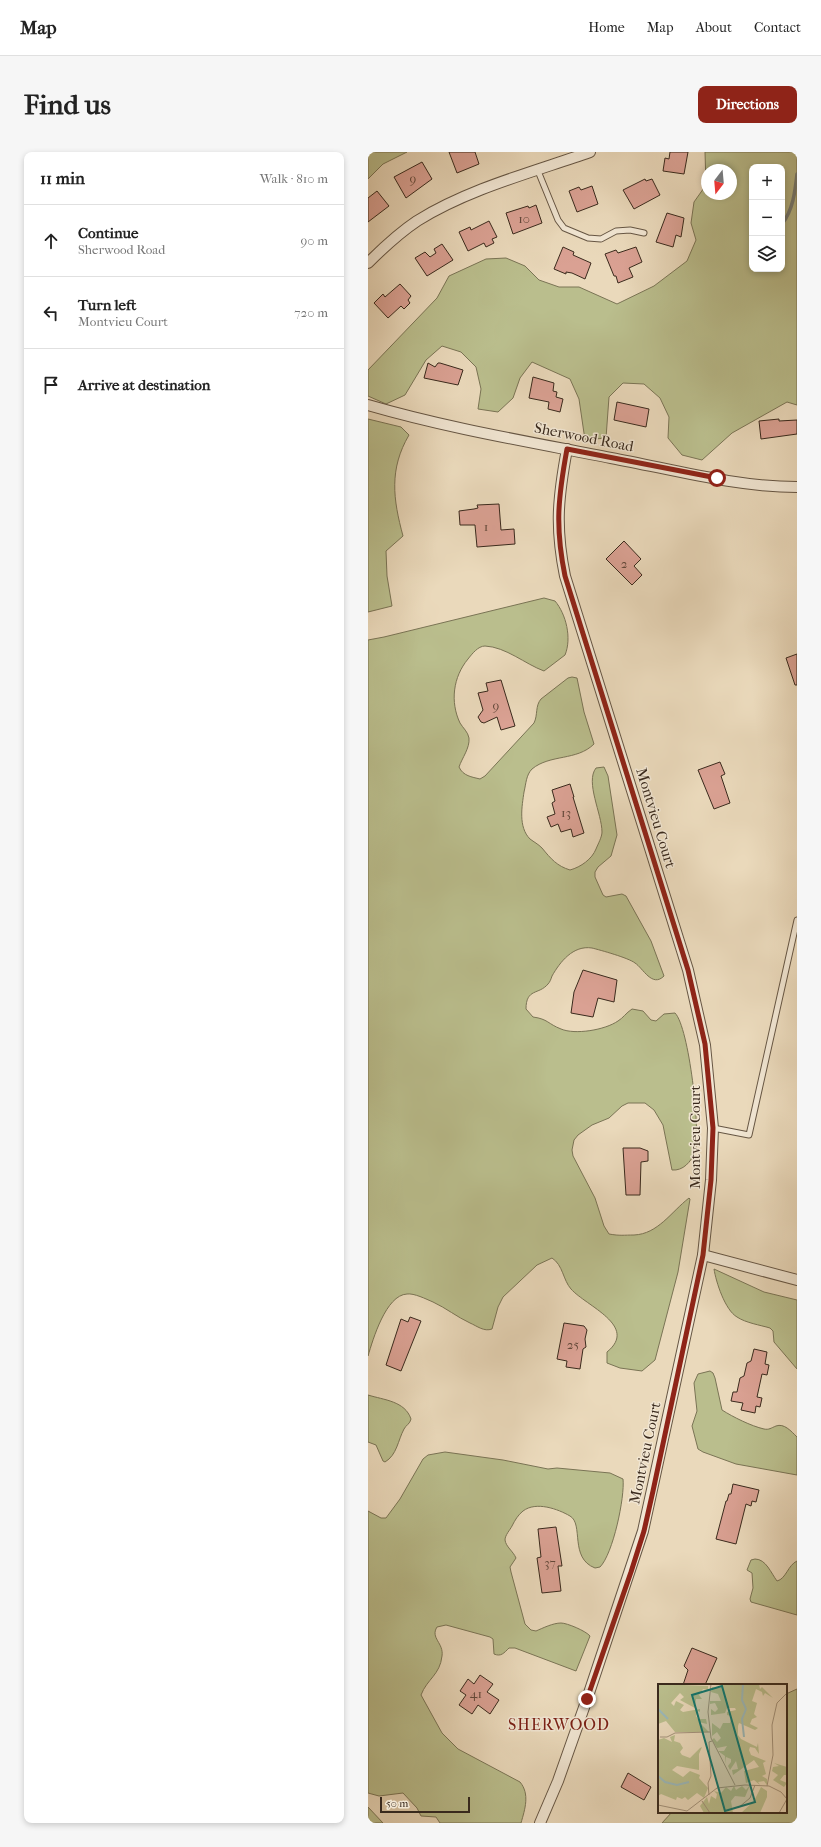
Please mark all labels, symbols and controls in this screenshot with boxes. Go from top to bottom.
text: Map [20,17,56,39]
text: Home [588,19,625,36]
text: Map [647,19,674,36]
text: About [696,19,732,36]
text: Contact [754,19,801,36]
button: Directions [698,86,797,123]
text: Find us [24,88,111,121]
north arrow [701,164,737,200]
map controls [749,164,785,272]
button: + [749,164,785,200]
text: 11 min [40,168,85,188]
text: Walk · 810 m [260,171,328,186]
house number: 9 [410,171,417,186]
button: − [749,200,785,236]
house number: 10 [518,211,530,226]
text: Continue [78,224,138,242]
icon: ahead [40,230,62,252]
text: 90 m [300,233,328,248]
button: layers [749,236,785,272]
text: Sherwood Road [78,242,165,257]
text: Turn left [78,296,136,314]
icon: left [40,302,62,324]
text: 720 m [294,305,328,320]
text: Montvieu Court [78,314,168,329]
icon: arrive [40,374,62,396]
text: Arrive at destination [78,376,210,394]
street label: Sherwood Road [533,419,636,456]
route start [708,469,726,487]
house number: 1 [484,519,488,534]
house number: 2 [621,556,628,571]
house number: 9 [493,698,500,713]
street label: Montvieu Court [632,766,680,871]
house number: 13 [561,805,571,820]
street label: Montvieu Court [686,1084,704,1189]
house number: 25 [567,1337,580,1352]
street label: Montvieu Court [625,1400,665,1506]
house number: 37 [544,1555,556,1570]
inset map [658,1684,787,1813]
house number: 41 [470,1686,482,1701]
route end [578,1690,596,1708]
district label: SHERWOOD [508,1715,610,1734]
scale bar [380,1795,470,1814]
text: 50 m [386,1797,408,1810]

